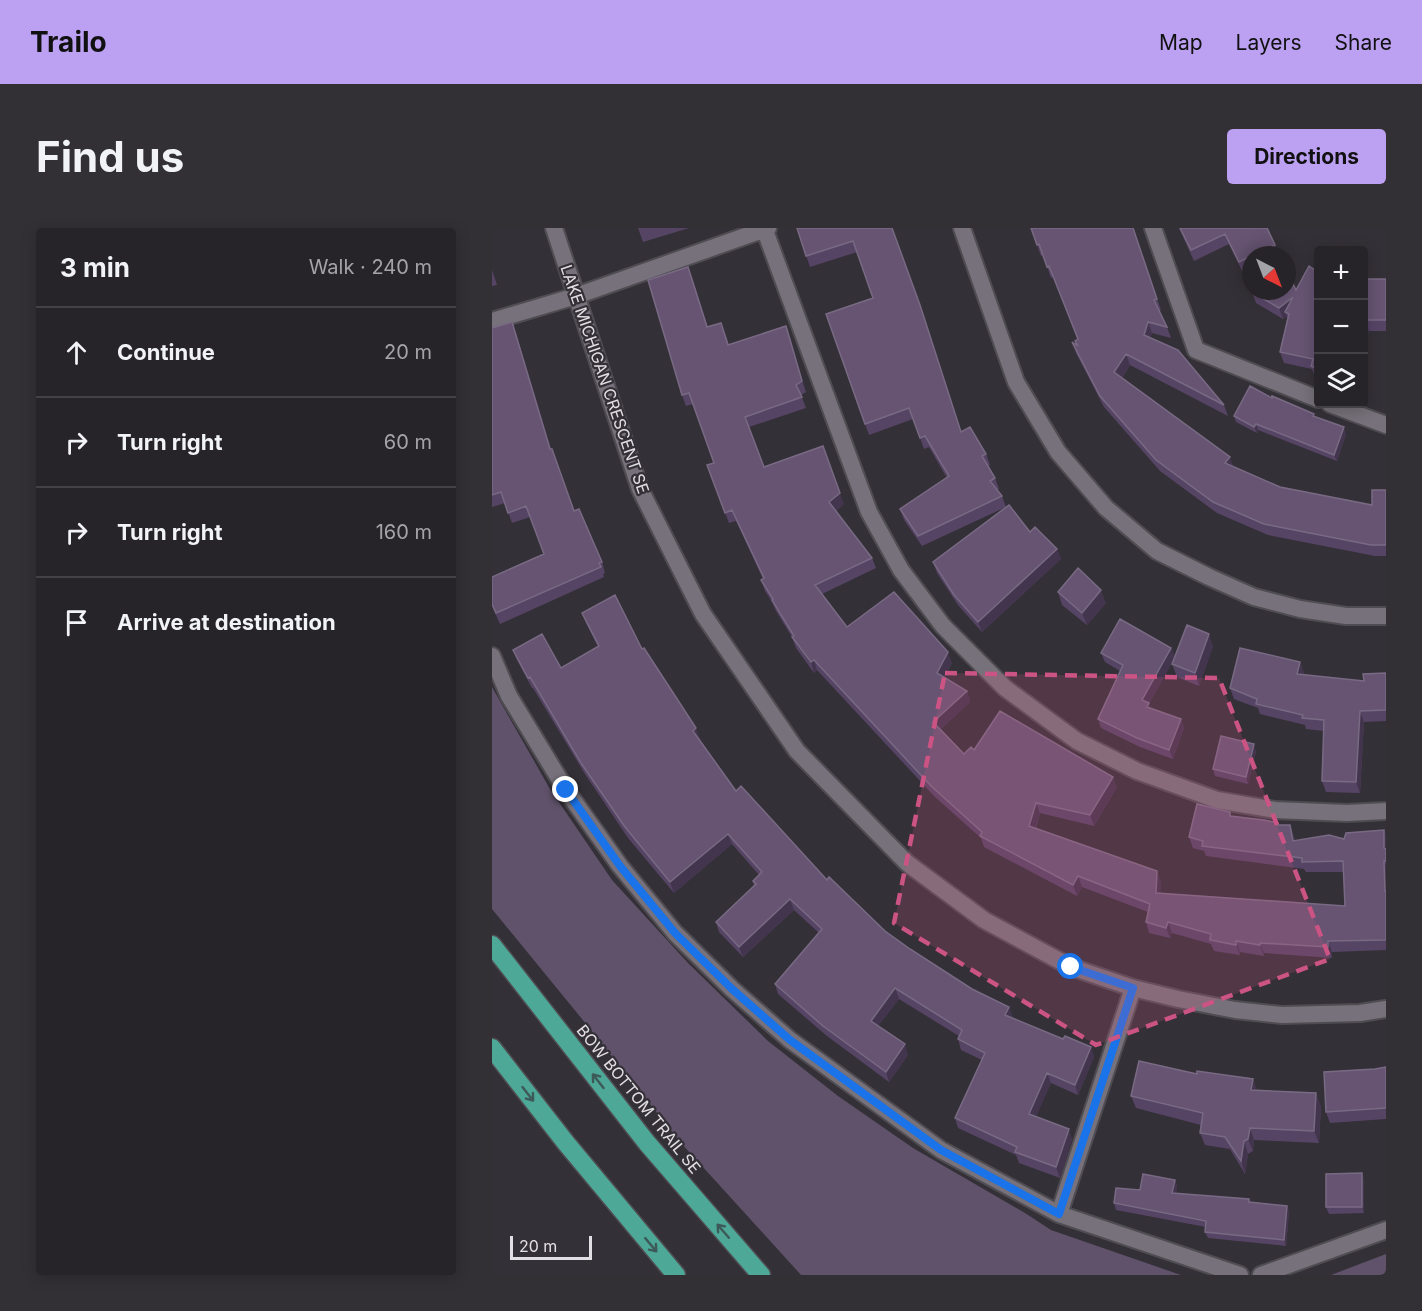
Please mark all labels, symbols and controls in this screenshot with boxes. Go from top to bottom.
text: Trailo [30,25,107,59]
text: Map [1159,30,1203,55]
text: Layers [1236,30,1302,55]
text: Share [1335,30,1392,55]
button: Directions [1227,129,1386,184]
text: Find us [36,131,184,182]
north arrow [1242,246,1296,300]
map controls [1314,246,1368,408]
button: + [1314,246,1368,300]
text: 3 min [60,252,130,283]
text: Walk · 240 m [309,255,432,279]
street label: LAKE MICHIGAN CRESCENT SE [556,262,654,496]
button: − [1314,300,1368,354]
icon: ahead [60,336,93,369]
text: Continue [117,339,215,365]
text: 20 m [384,340,432,364]
button: layers [1314,354,1368,408]
icon: right [60,426,93,459]
text: Turn right [117,429,223,455]
text: 60 m [384,430,432,454]
icon: right [60,516,93,549]
text: Turn right [117,519,223,545]
text: 160 m [376,520,432,544]
icon: arrive [60,606,93,639]
text: Arrive at destination [117,609,336,635]
route end [552,776,578,802]
route start [1057,953,1083,979]
street label: BOW BOTTOM TRAIL SE [573,1020,705,1178]
one-way arrow [591,1073,604,1089]
one-way arrow [522,1086,535,1102]
one-way arrow [716,1223,729,1239]
scale bar [510,1233,592,1260]
text: 20 m [519,1236,557,1256]
one-way arrow [645,1237,658,1253]

